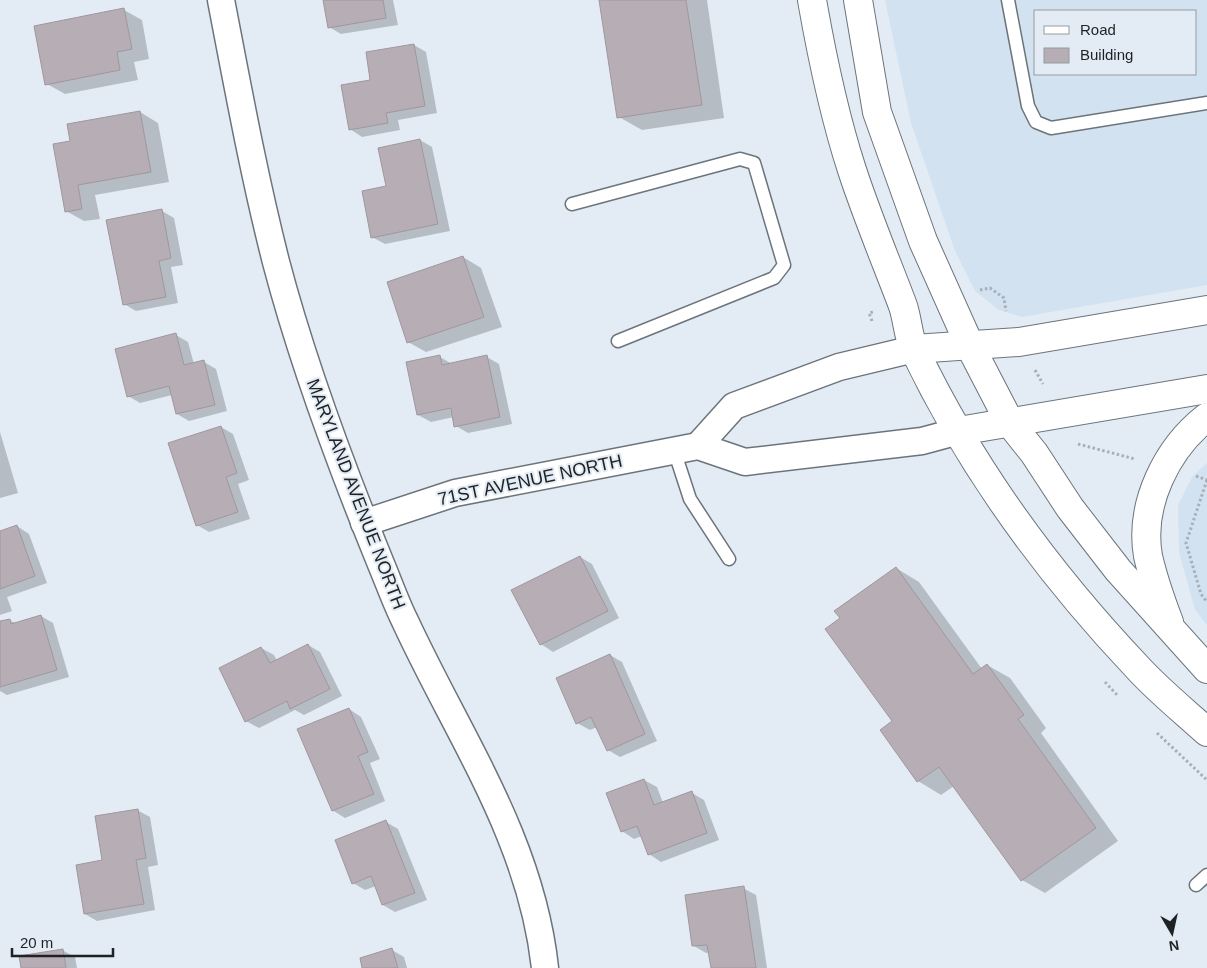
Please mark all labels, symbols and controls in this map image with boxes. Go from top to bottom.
legend [1034,10,1197,75]
text: Road [1080,21,1116,38]
text: Building [1080,46,1133,63]
street label: MARYLAND AVENUE NORTH [303,376,409,612]
street label: 71ST AVENUE NORTH [436,451,624,509]
north arrow [1147,908,1197,958]
scale bar [12,926,114,958]
text: 20 m [20,934,53,951]
text: N [1168,937,1180,955]

